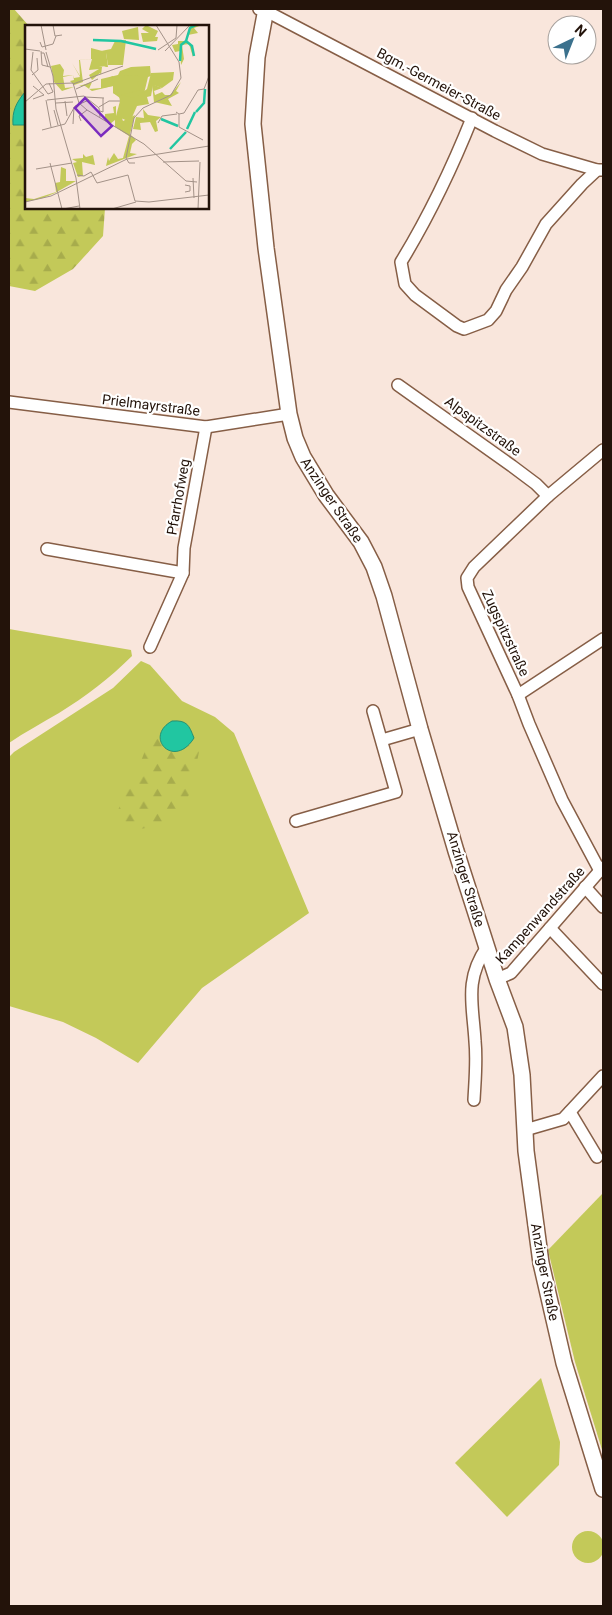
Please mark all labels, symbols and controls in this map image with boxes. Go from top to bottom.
north arrow [547,15,597,65]
text: N [572,21,590,40]
inset map [25,25,209,209]
street label: Bgm.-Germeier-Straße [374,45,504,123]
street label: Prielmayrstraße [101,391,201,419]
street label: Alpspitzstraße [442,393,524,459]
street label: Anzinger Straße [298,454,366,546]
street label: Pfarrhofweg [163,458,193,536]
street label: Zugspitzstraße [479,587,533,679]
street label: Anzinger Straße [444,829,488,929]
street label: Kampenwandstraße [492,863,588,967]
street label: Anzinger Straße [528,1222,562,1322]

